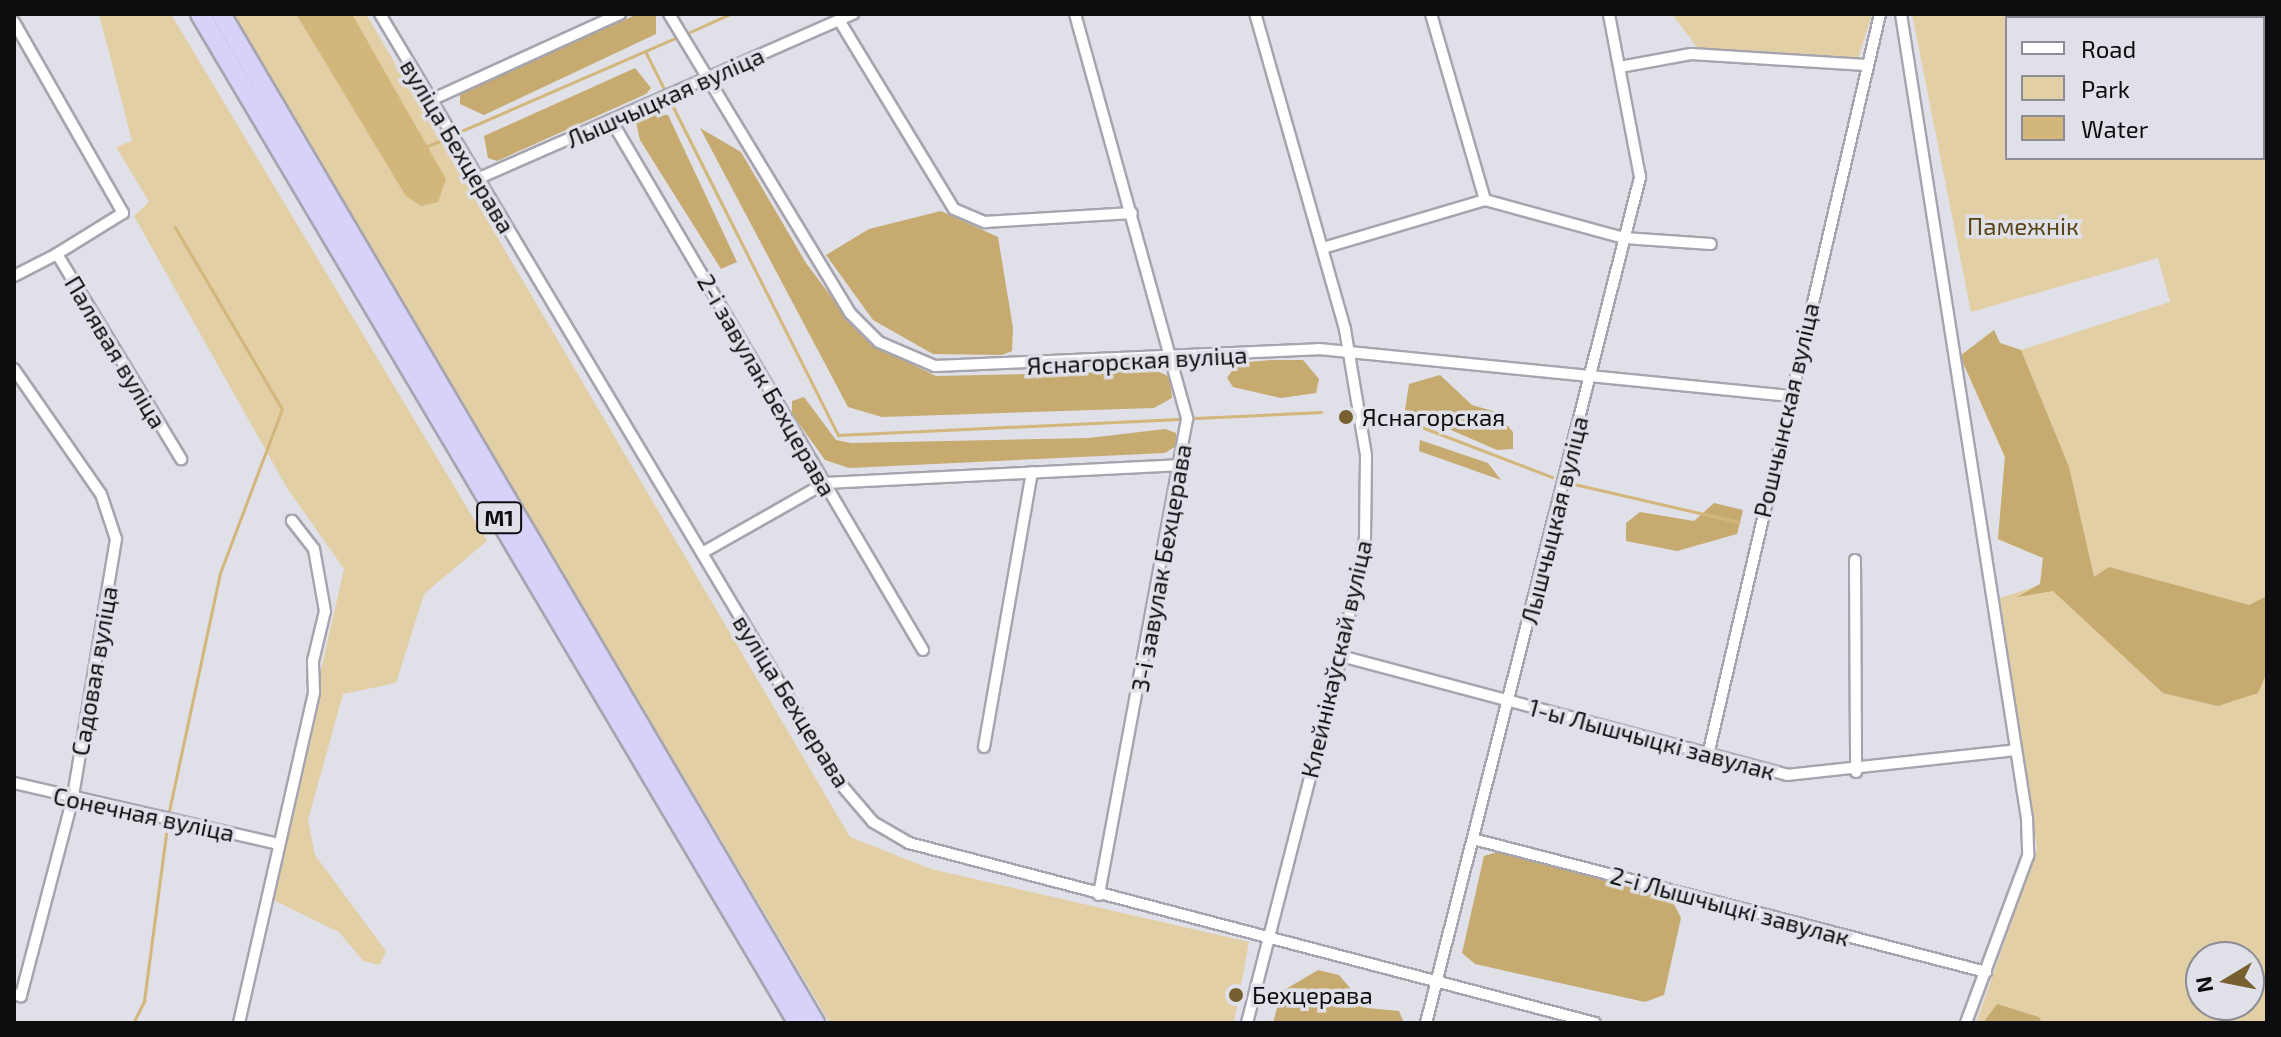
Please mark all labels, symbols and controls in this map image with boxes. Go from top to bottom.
legend [2005,16,2265,160]
text: Road [2081,34,2136,63]
street label: Лышчыцкая вуліца [562,40,768,154]
street label: вуліца Бехцерава [395,54,521,238]
text: Park [2081,74,2130,103]
text: Water [2081,114,2148,143]
park label: Памежнік [1967,212,2079,240]
street label: 2-і завулак Бехцерава [692,269,842,501]
street label: Палявая вуліца [59,270,173,434]
street label: Рошчынская вуліца [1747,300,1825,520]
street label: Яснагорская вуліца [1026,340,1248,380]
place label: Яснагорская [1362,403,1505,431]
marker: Яснагорская [1337,408,1355,426]
street label: Лышчыцкая вуліца [1514,413,1594,627]
street label: 3-і завулак Бехцерава [1125,442,1197,694]
road number: М1 [475,500,523,536]
street label: Клейнікаўскай вуліца [1295,537,1377,781]
street label: Садовая вуліца [65,584,123,758]
street label: вуліца Бехцерава [727,609,857,793]
street label: 1-ы Лышчыцкі завулак [1526,692,1778,786]
street label: Сонечная вуліца [51,781,237,847]
street label: 2-і Лышчыцкі завулак [1607,860,1853,952]
north arrow [2185,941,2265,1021]
text: N [2189,975,2218,995]
place label: Бехцерава [1252,981,1373,1009]
marker: Бехцерава [1227,986,1245,1004]

